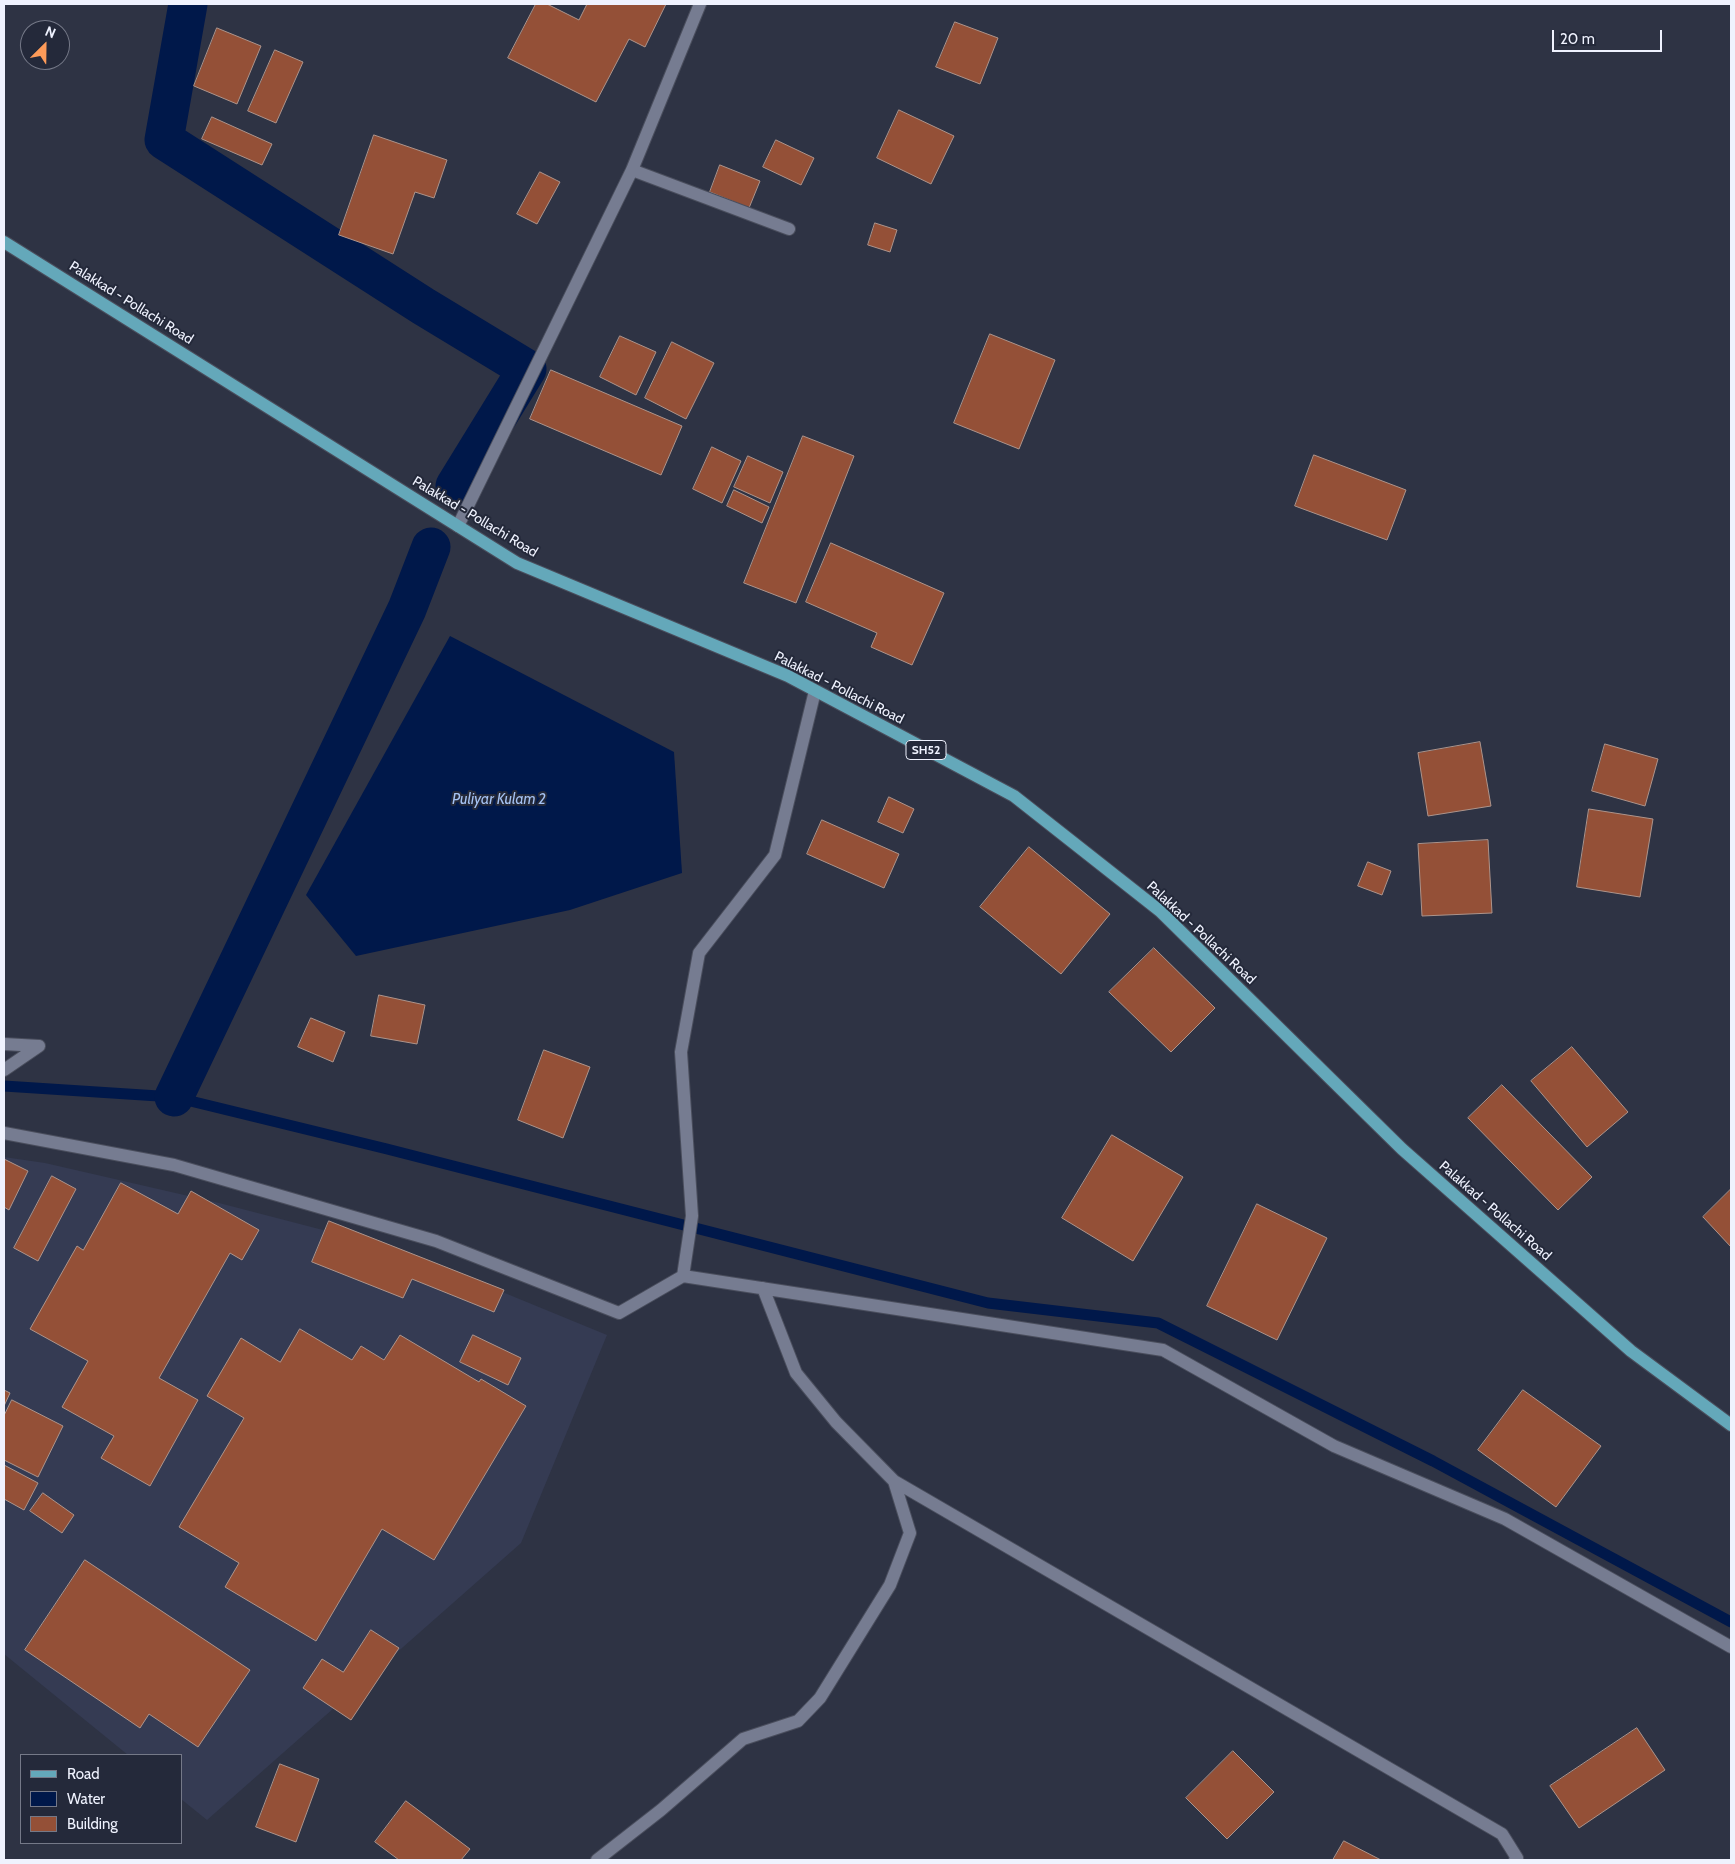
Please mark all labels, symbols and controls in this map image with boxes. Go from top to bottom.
north arrow [20,20,70,70]
scale bar [1555,20,1665,52]
text: N [42,22,59,42]
text: 20 m [1560,30,1595,48]
street label: Palakkad - Pollachi Road [66,258,196,348]
street label: Palakkad - Pollachi Road [409,473,541,561]
street label: Palakkad - Pollachi Road [771,648,907,728]
road number: SH52 [906,740,946,760]
water label: Puliyar Kulam 2 [452,791,546,809]
street label: Palakkad - Pollachi Road [1143,878,1259,988]
street label: Palakkad - Pollachi Road [1436,1158,1554,1264]
legend [20,1754,182,1844]
text: Road [67,1765,100,1783]
text: Water [67,1790,105,1808]
text: Building [67,1815,118,1833]

